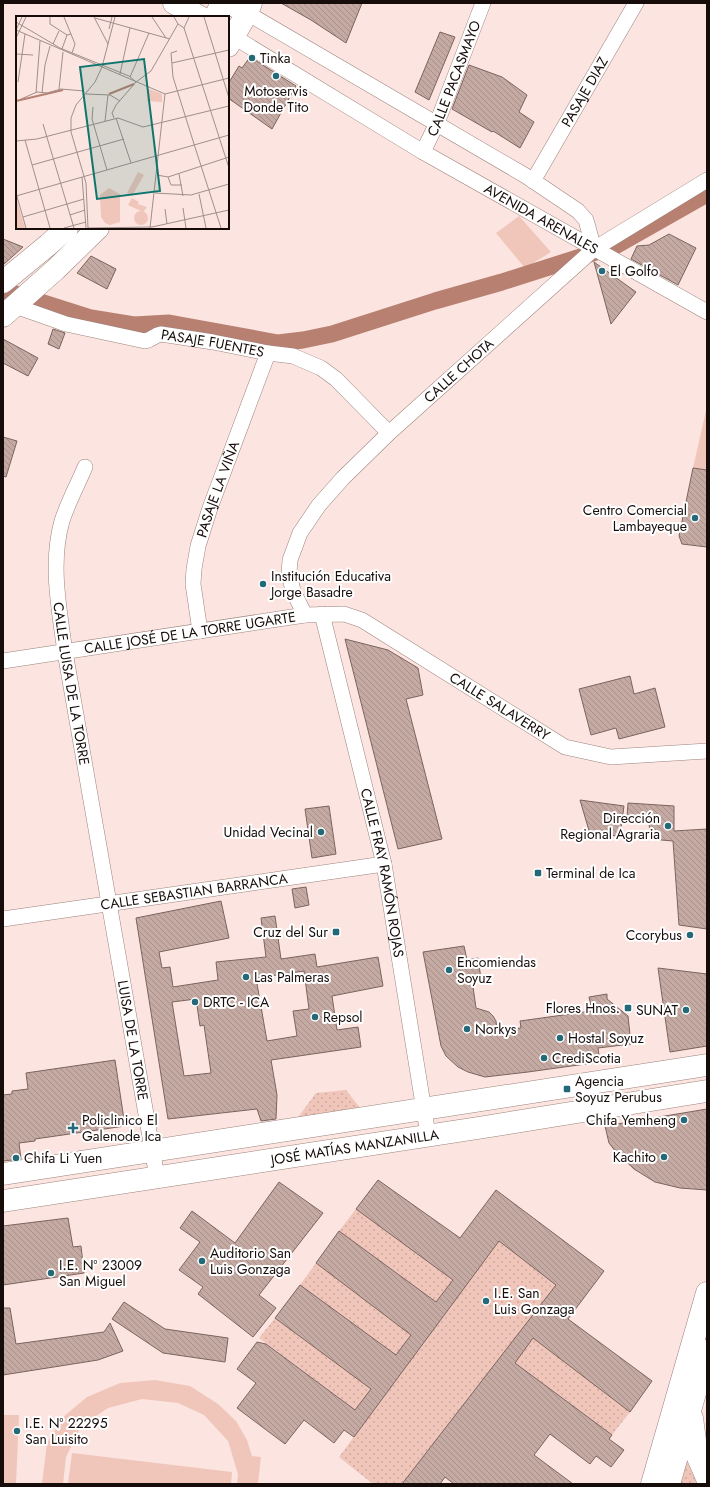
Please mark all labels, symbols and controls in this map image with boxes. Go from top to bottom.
inset map [16,16,229,229]
street label: CALLE PACASMAYO [422,17,485,140]
place label: Tinka [260,48,290,68]
marker: Tinka [247,53,257,63]
street label: PASAJE DIAZ [556,53,613,131]
marker: Motoservis Donde Tito [271,71,281,81]
place label: Motoservis Donde Tito [243,81,309,117]
street label: AVENIDA ARENALES [480,178,602,259]
place label: El Golfo [610,261,659,281]
marker: El Golfo [597,266,607,276]
street label: PASAJE FUENTES [160,324,266,362]
street label: CALLE CHOTA [419,333,499,407]
street label: PASAJE LA VIÑA [191,437,244,540]
place label: Centro Comercial Lambayeque [583,500,687,536]
marker: Centro Comercial Lambayeque [690,513,700,523]
place label: Institución Educativa Jorge Basadre [269,566,391,602]
marker: Institución Educativa Jorge Basadre [258,579,268,589]
street label: CALLE LUISA DE LA TORRE [48,601,95,767]
street label: CALLE JOSÉ DE LA TORRE UGARTE [83,607,297,659]
street label: CALLE SALAVERRY [446,667,554,745]
street label: CALLE FRAY RAMÓN ROJAS [356,786,409,959]
place label: Dirección Regional Agraria [560,808,660,844]
marker: Dirección Regional Agraria [663,821,673,831]
place label: Unidad Vecinal [223,822,313,842]
marker: Unidad Vecinal [316,827,326,837]
place label: Terminal de Ica [546,863,635,883]
street label: CALLE SEBASTIAN BARRANCA [99,868,290,915]
marker: Terminal de Ica [533,868,543,878]
place label: Cruz del Sur [253,922,328,942]
place label: Ccorybus [626,925,682,945]
marker: Cruz del Sur [331,927,341,937]
marker: Ccorybus [685,930,695,940]
place label: Encomiendas Soyuz [457,952,536,988]
marker: Encomiendas Soyuz [444,965,454,975]
place label: Las Palmeras [254,967,330,987]
marker: Las Palmeras [241,972,251,982]
street label: LUISA DE LA TORRE [113,979,153,1102]
place label: DRTC - ICA [203,992,270,1012]
marker: DRTC - ICA [190,997,200,1007]
place label: Flores Hnos. [546,998,620,1018]
place label: SUNAT [636,1000,678,1020]
marker: Flores Hnos. [623,1003,633,1013]
marker: SUNAT [681,1005,691,1015]
place label: Repsol [323,1007,363,1027]
marker: Repsol [310,1012,320,1022]
place label: Norkys [475,1019,517,1039]
marker: Norkys [462,1024,472,1034]
place label: Hostal Soyuz [568,1028,644,1048]
marker: Hostal Soyuz [555,1033,565,1043]
place label: CrediScotia [552,1048,621,1068]
marker: CrediScotia [539,1053,549,1063]
place label: Agencia Soyuz Perubus [575,1071,662,1107]
marker: Agencia Soyuz Perubus [562,1084,572,1094]
place label: Policlinico El Galenode Ica [82,1110,161,1146]
place label: Chifa Yemheng [586,1110,676,1130]
marker: Chifa Yemheng [679,1115,689,1125]
marker: Policlinico El Galenode Ica [67,1122,79,1134]
street label: JOSÉ MATÍAS MANZANILLA [268,1124,441,1170]
place label: Kachito [613,1147,656,1167]
place label: Chifa Li Yuen [24,1148,102,1168]
marker: Kachito [659,1152,669,1162]
marker: Chifa Li Yuen [11,1153,21,1163]
place label: Auditorio San Luis Gonzaga [210,1243,291,1279]
place label: I.E. Nº 23009 San Miguel [59,1255,142,1291]
marker: Auditorio San Luis Gonzaga [197,1256,207,1266]
marker: I.E. Nº 23009 San Miguel [46,1268,56,1278]
place label: I.E. San Luis Gonzaga [494,1283,575,1319]
marker: I.E. San Luis Gonzaga [481,1296,491,1306]
place label: I.E. Nº 22295 San Luisito [25,1413,108,1449]
marker: I.E. Nº 22295 San Luisito [12,1426,22,1436]

